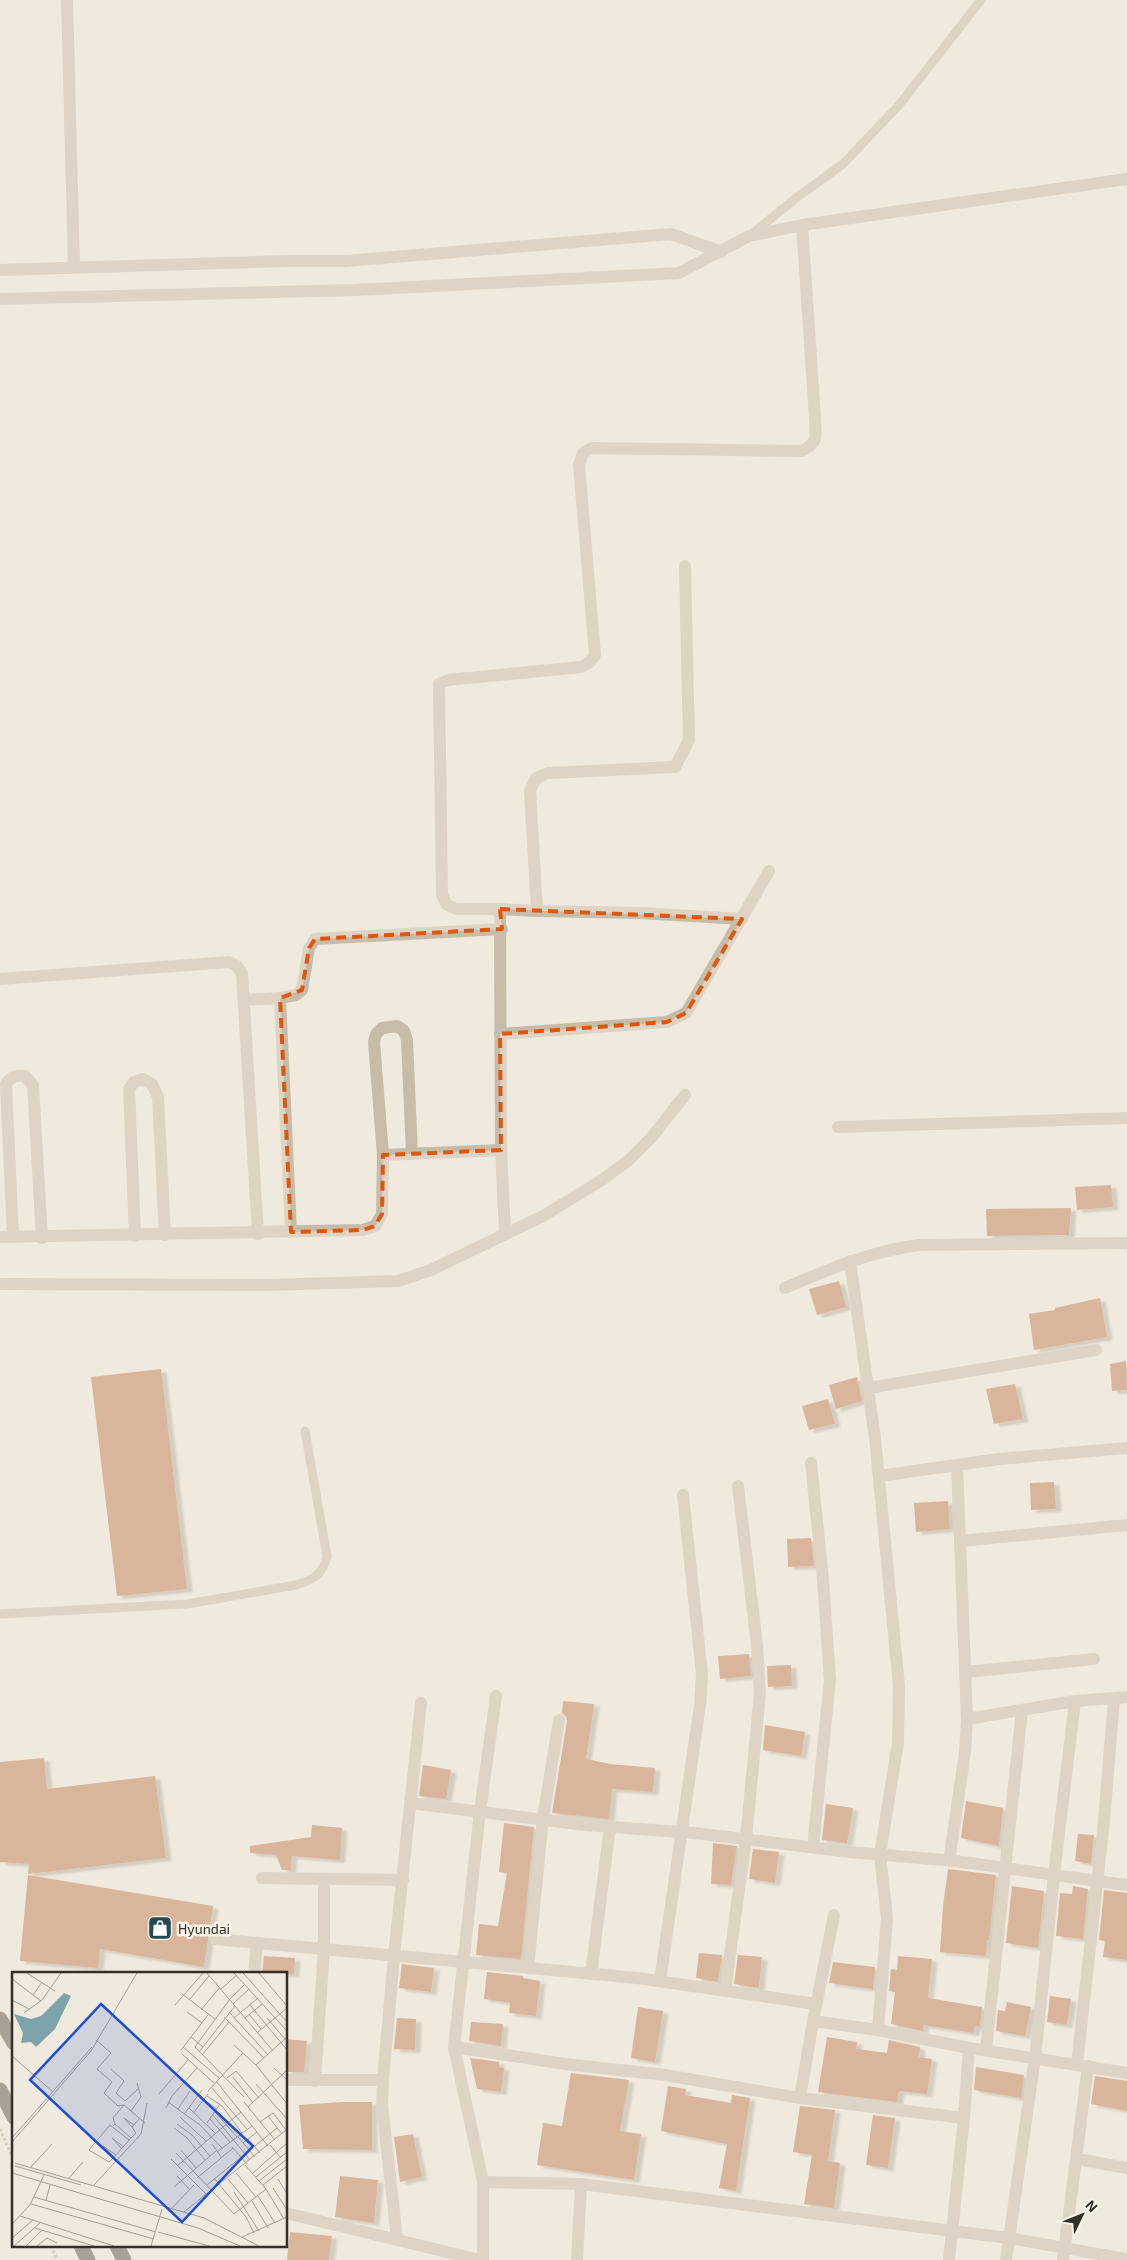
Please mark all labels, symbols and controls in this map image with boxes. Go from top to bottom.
shop icon: Hyundai [147,1915,173,1941]
place label: Hyundai [178,1920,230,1937]
inset map [12,1972,288,2248]
north arrow [1057,2190,1107,2240]
text: N [1082,2196,1102,2215]

